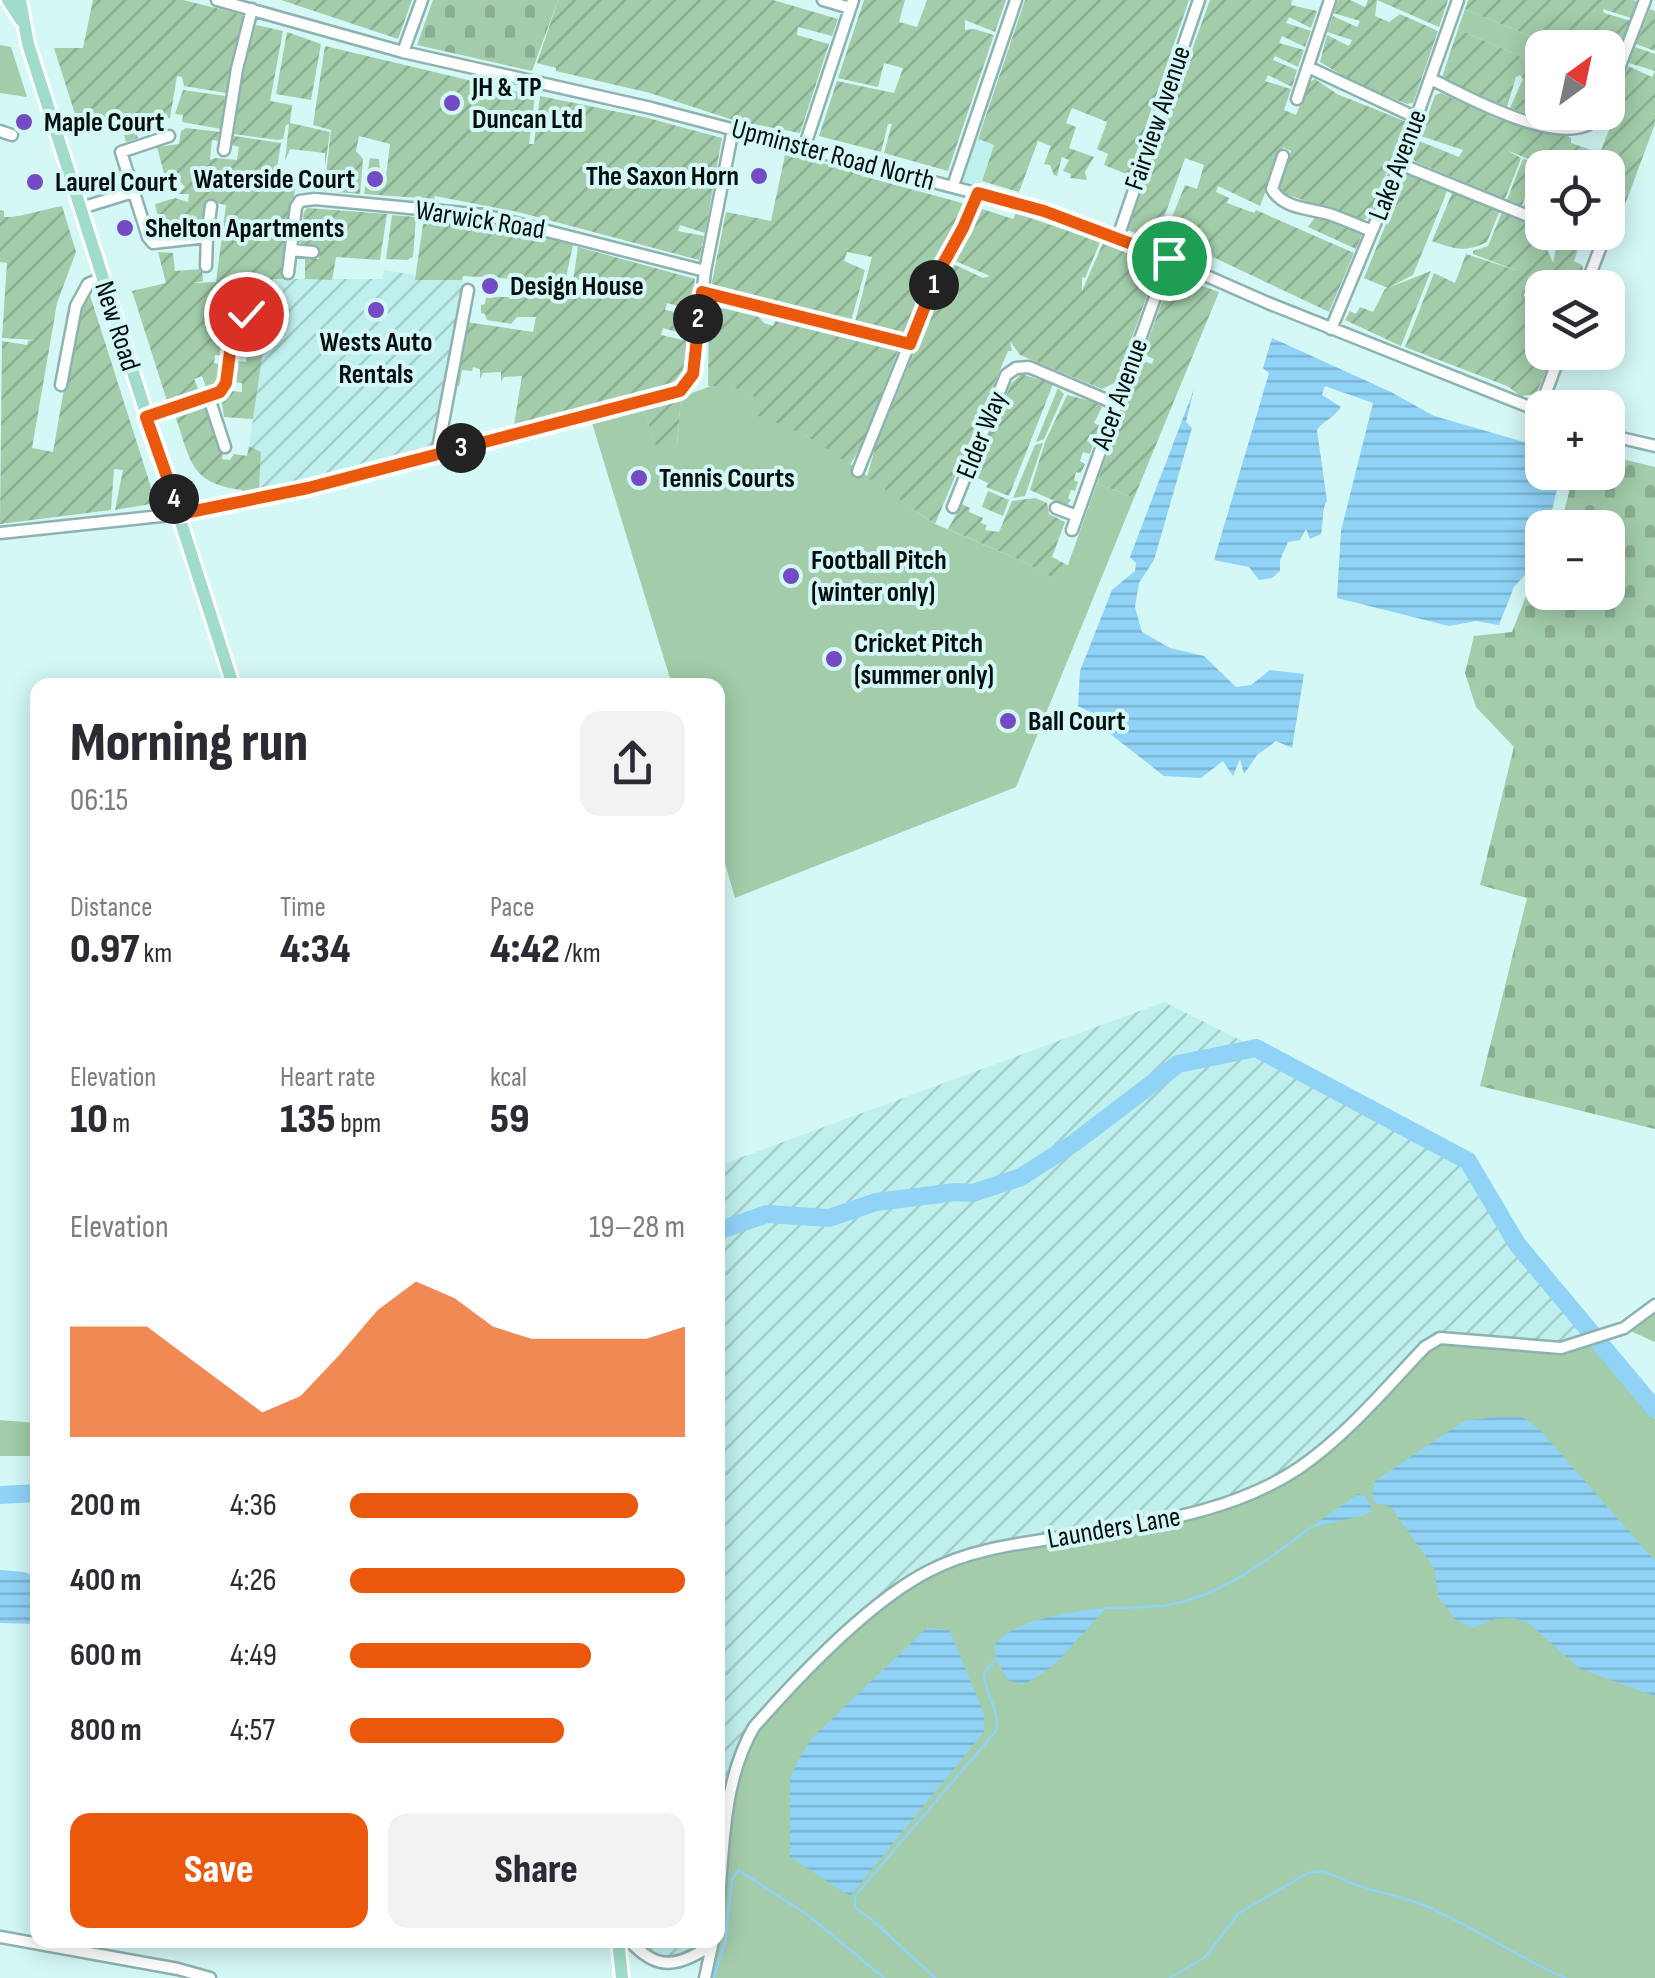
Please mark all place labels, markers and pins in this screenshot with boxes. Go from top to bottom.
place label: JH & TP Duncan Ltd [471,71,583,136]
marker: JH & TP Duncan Ltd [441,92,463,114]
place label: Maple Court [44,106,164,139]
marker: Maple Court [13,111,35,133]
place label: The Saxon Horn [586,160,739,193]
place label: Waterside Court [193,163,355,196]
marker: The Saxon Horn [748,165,770,187]
place label: Laurel Court [55,166,177,199]
marker: Waterside Court [364,168,386,190]
marker: Laurel Court [24,171,46,193]
place label: Shelton Apartments [145,212,345,245]
pin [1127,216,1212,301]
marker: Shelton Apartments [114,217,136,239]
pin: 1 [909,260,959,310]
place label: Design House [510,270,644,303]
pin [204,272,289,357]
marker: Design House [479,275,501,297]
pin: 2 [673,294,723,344]
marker: Wests Auto Rentals [365,299,387,321]
place label: Wests Auto Rentals [320,326,432,391]
pin: 3 [436,423,486,473]
place label: Tennis Courts [659,462,795,495]
marker: Tennis Courts [628,467,650,489]
pin: 4 [149,474,199,524]
place label: Football Pitch (winter only) [811,544,947,609]
marker: Football Pitch (winter only) [780,565,802,587]
place label: Cricket Pitch (summer only) [854,627,994,692]
marker: Cricket Pitch (summer only) [823,648,845,670]
place label: Ball Court [1028,705,1126,738]
marker: Ball Court [997,710,1019,732]

